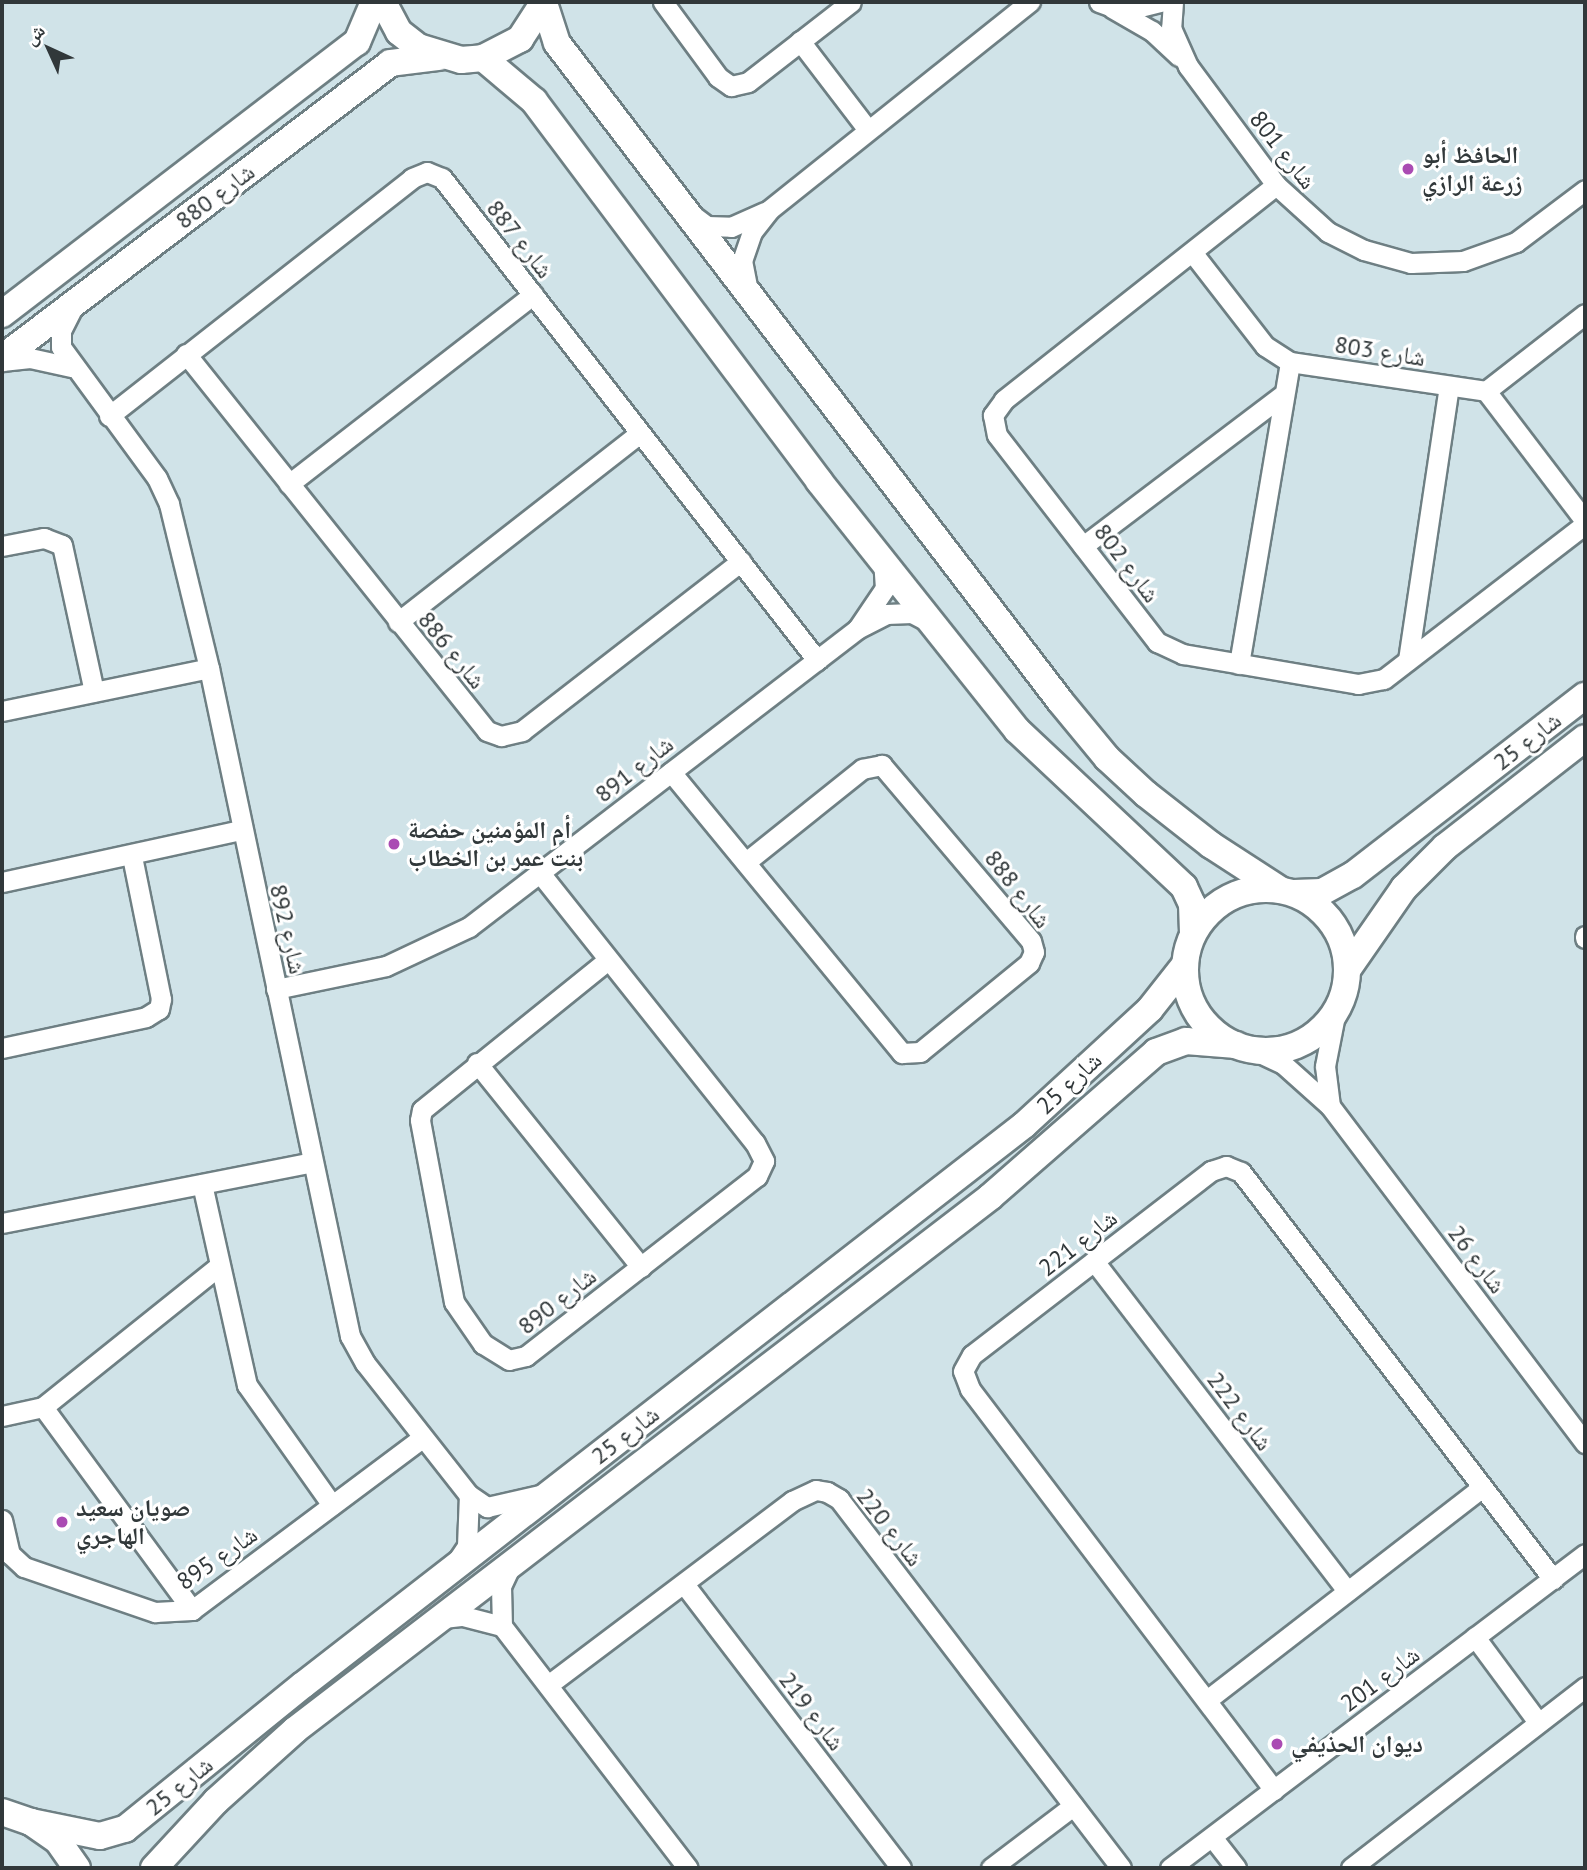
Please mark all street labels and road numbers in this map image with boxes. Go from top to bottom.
street label: شارع 801 [1244,105,1322,195]
street label: شارع 880 [170,157,260,235]
street label: شارع 887 [481,194,559,284]
street label: شارع 803 [1333,330,1427,372]
street label: شارع 802 [1088,518,1166,608]
street label: شارع 886 [412,605,492,695]
street label: شارع 25 [1487,706,1567,776]
street label: شارع 891 [589,730,679,808]
street label: شارع 888 [979,844,1057,934]
street label: شارع 892 [264,881,312,977]
street label: شارع 25 [1031,1046,1107,1120]
street label: شارع 221 [1033,1204,1123,1282]
street label: شارع 26 [1442,1219,1512,1299]
street label: شارع 890 [512,1262,602,1340]
street label: شارع 222 [1201,1366,1279,1456]
street label: شارع 25 [585,1400,665,1470]
street label: شارع 220 [851,1482,929,1572]
street label: شارع 895 [171,1520,263,1596]
street label: شارع 201 [1335,1640,1425,1718]
street label: شارع 219 [773,1666,851,1756]
street label: شارع 25 [140,1750,218,1822]

